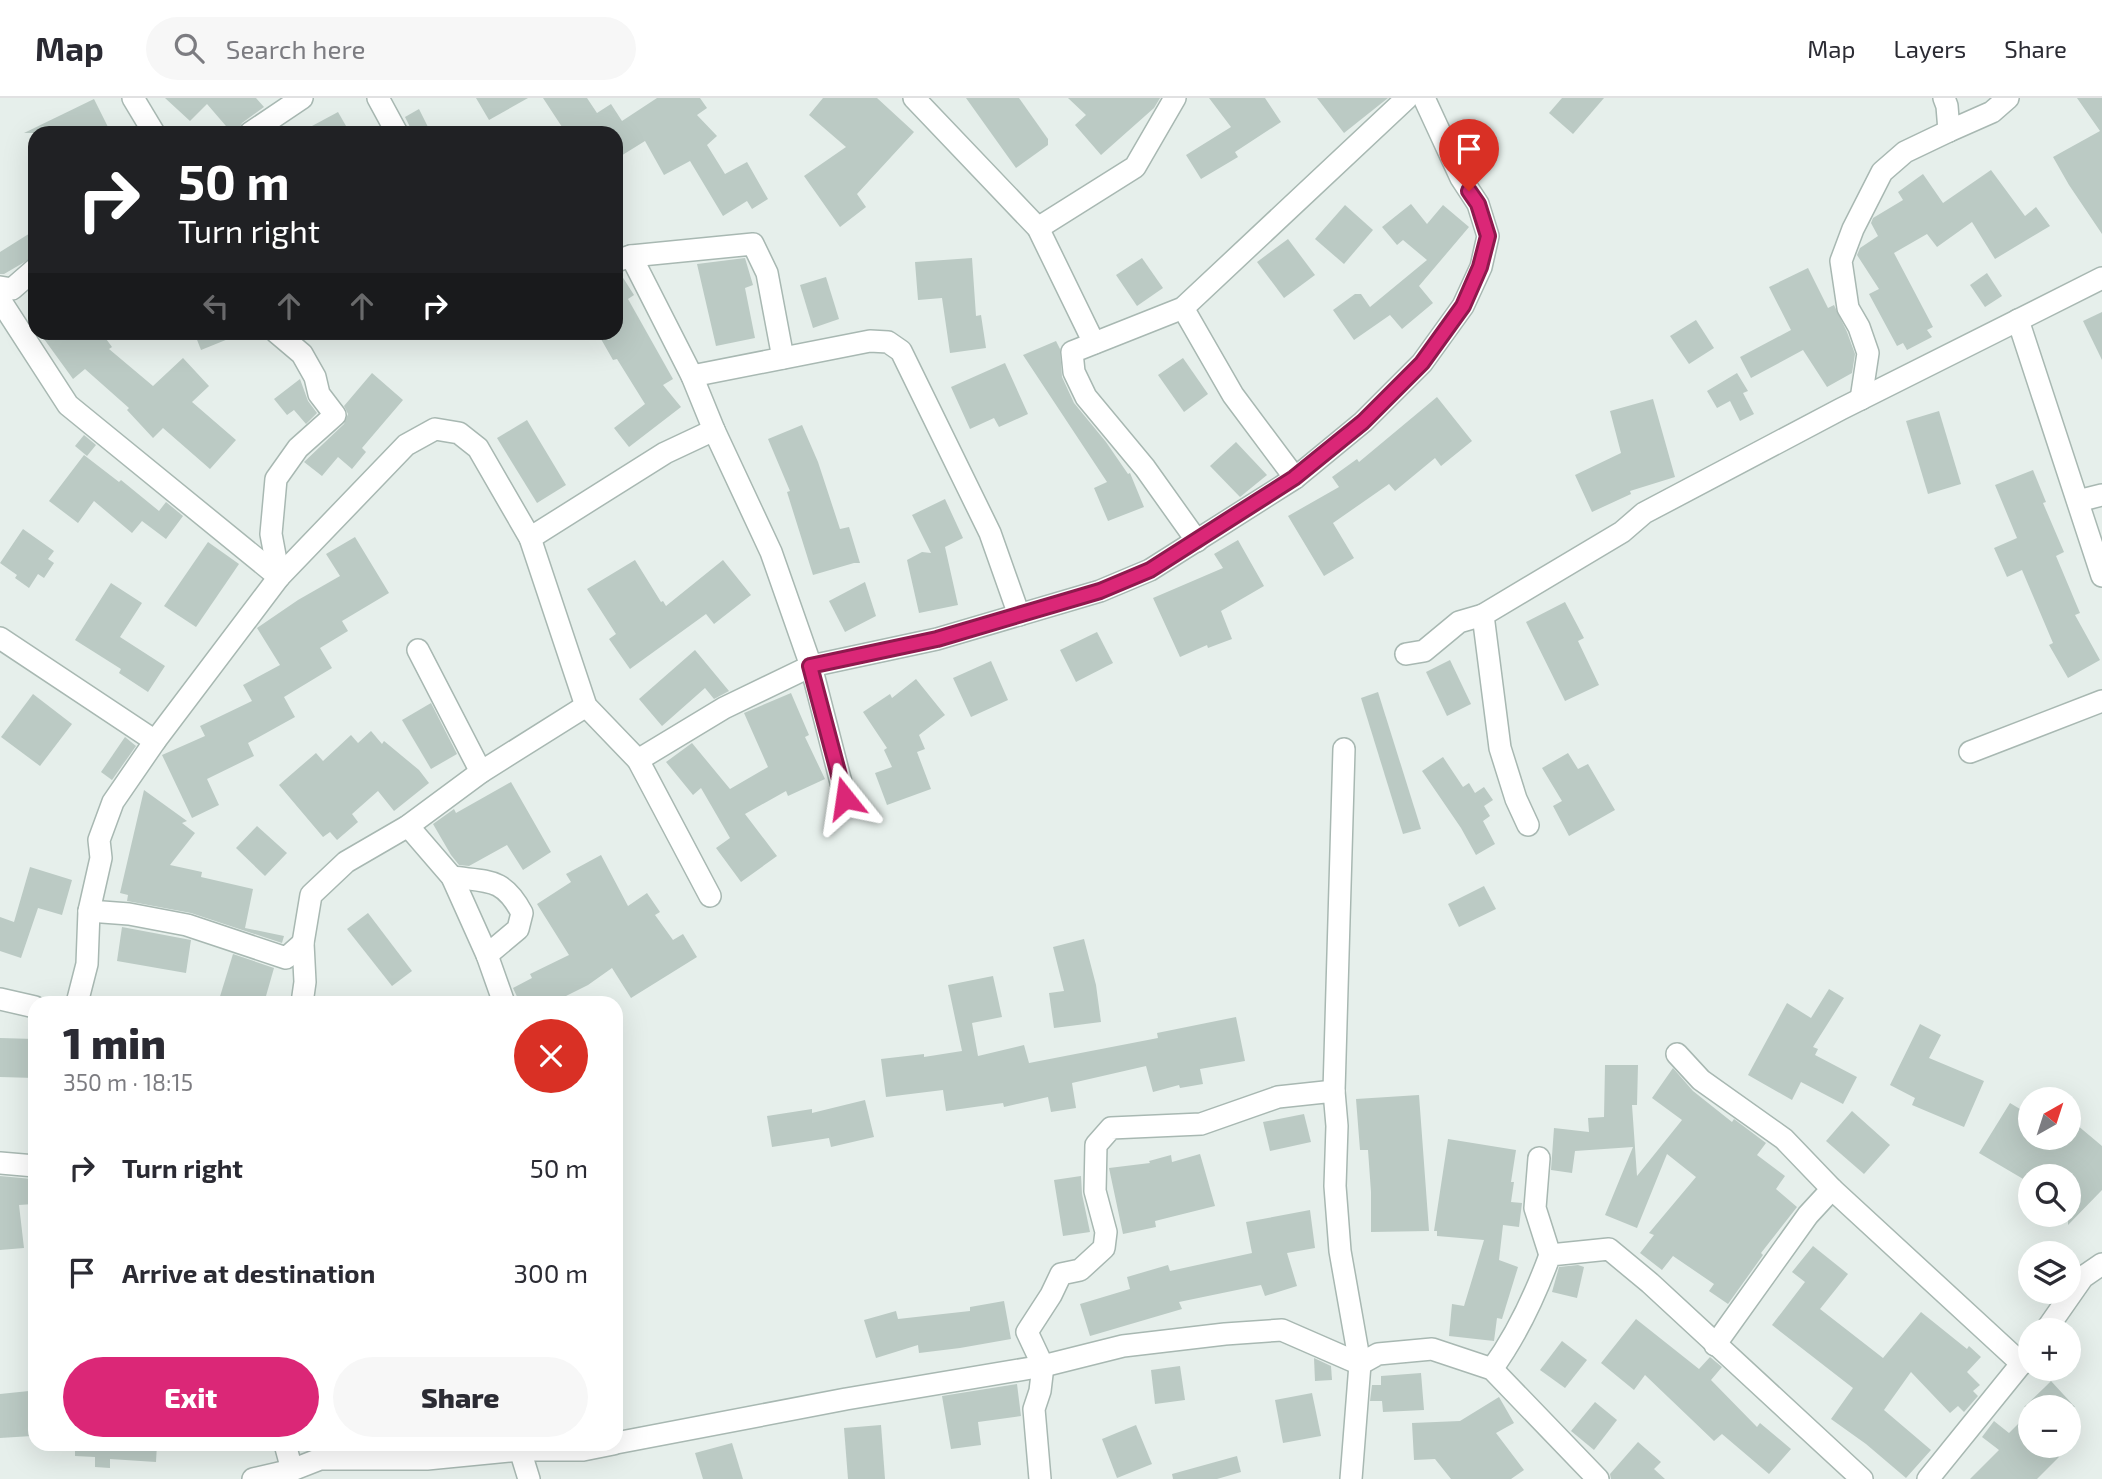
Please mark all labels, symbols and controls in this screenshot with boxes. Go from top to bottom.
search box [146,17,636,80]
text: Map [35,28,104,68]
icon: search [170,29,208,67]
text: Search here [226,33,365,64]
text: Map [1807,34,1855,63]
text: Layers [1893,34,1966,63]
text: Share [2004,34,2067,63]
pin [1439,119,1499,191]
icon: arrive [1450,130,1488,168]
text: 50 m [178,151,290,210]
icon: right [63,154,154,245]
text: Turn right [178,211,320,249]
icon: left [197,287,235,325]
icon: ahead [270,287,308,325]
icon: ahead [343,287,381,325]
icon: right [416,287,454,325]
position arrow [808,761,882,835]
text: 1 min [63,1017,166,1067]
button: close [514,1019,588,1093]
text: 350 m · 18:15 [63,1068,193,1096]
north arrow [2018,1087,2081,1150]
map controls [2018,1087,2081,1458]
icon: right [63,1149,101,1187]
text: Turn right [122,1152,243,1183]
text: 50 m [530,1152,588,1183]
button: search [2018,1164,2081,1227]
button: layers [2018,1241,2081,1304]
icon: arrive [63,1254,101,1292]
text: Arrive at destination [122,1257,375,1288]
text: 300 m [514,1257,588,1288]
button: + [2018,1318,2081,1381]
button: Exit [63,1357,319,1437]
button: Share [333,1357,588,1437]
button: − [2018,1395,2081,1458]

